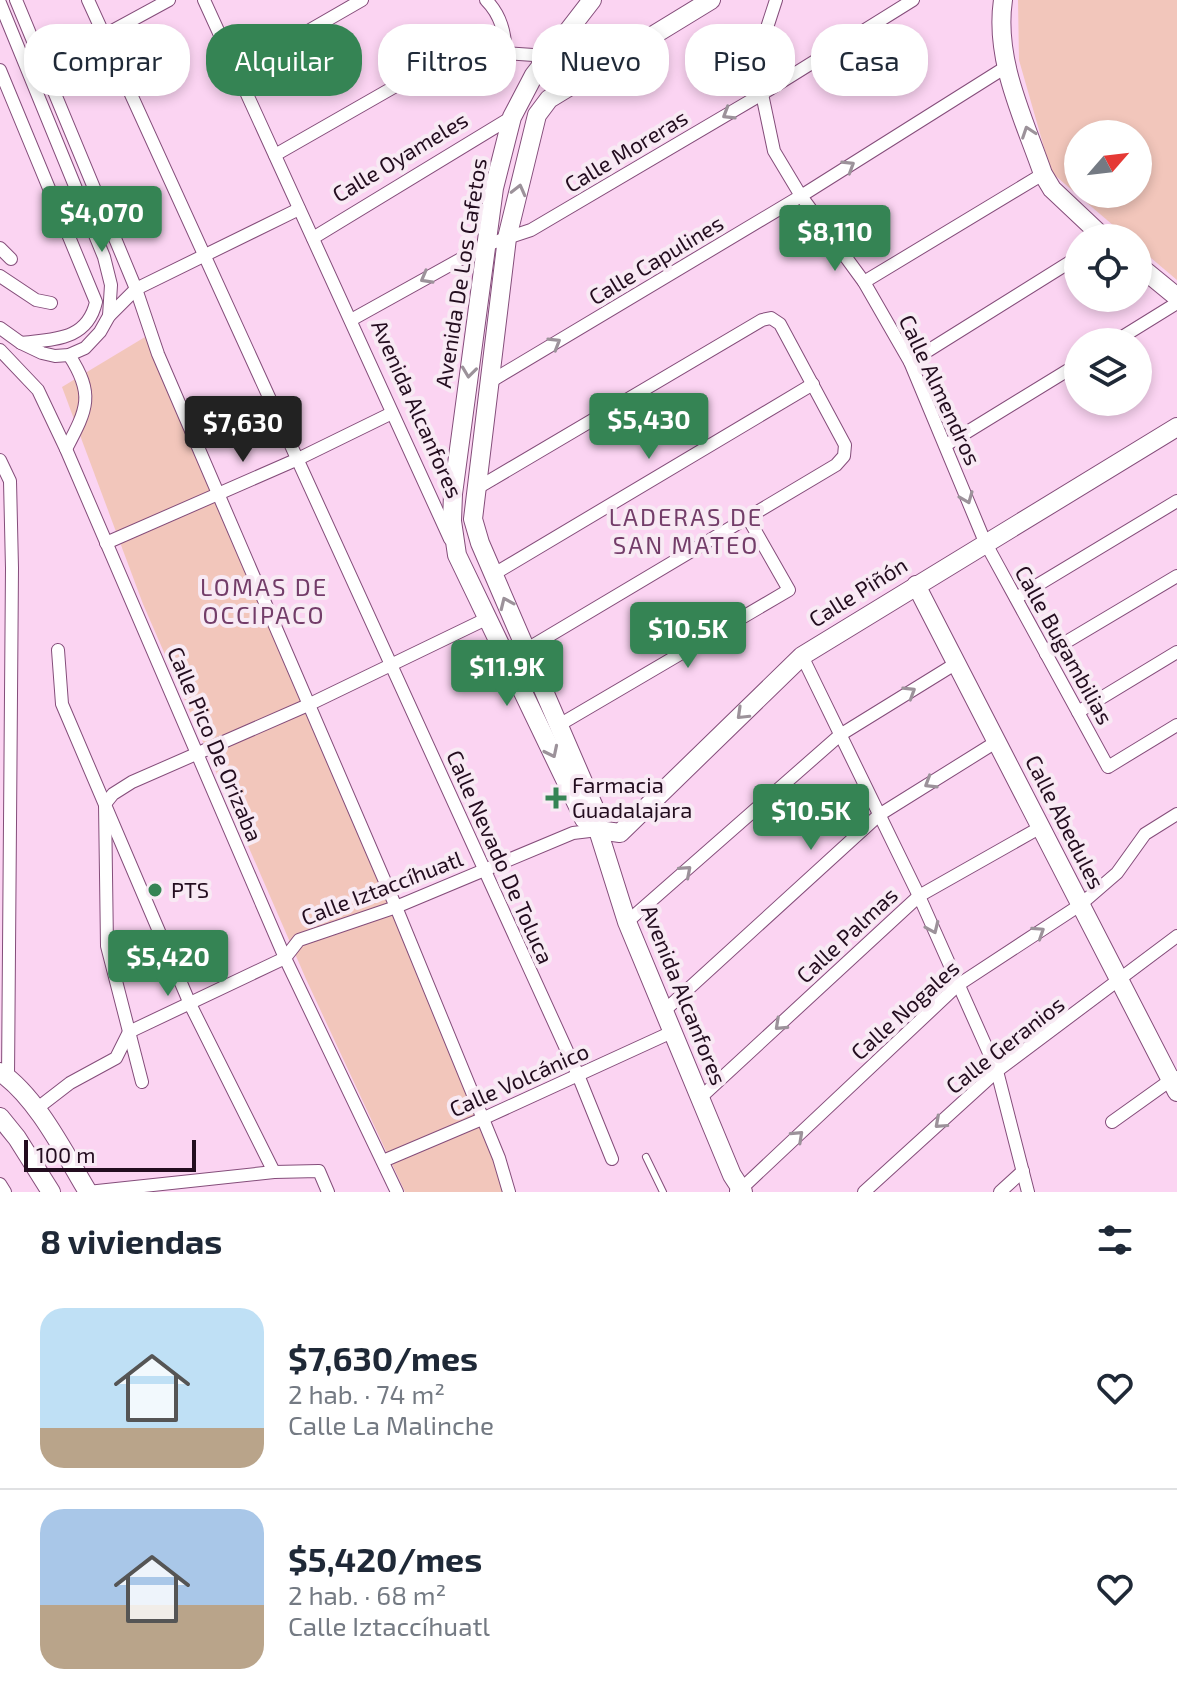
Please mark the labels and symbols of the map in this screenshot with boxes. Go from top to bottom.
street label: Calle Moreras [559,103,692,197]
one-way arrow [722,104,737,120]
street label: Calle Oyameles [327,106,472,207]
north arrow [1064,120,1152,208]
one-way arrow [1022,125,1038,139]
street label: Avenida De Los Cafetos [429,156,491,390]
one-way arrow [840,160,855,175]
one-way arrow [509,184,526,198]
pin: $4,070 [37,186,167,254]
pin: $8,110 [770,205,900,273]
street label: Calle Capulines [584,209,727,309]
one-way arrow [420,268,435,284]
street label: Calle Almendros [895,310,987,469]
street label: Avenida Alcanfores [367,316,469,502]
one-way arrow [546,338,561,353]
one-way arrow [461,366,478,379]
pin: $5,430 [584,393,714,461]
pin: $7,630 [178,396,308,464]
one-way arrow [958,490,974,504]
district label: LADERAS DE SAN MATEO [609,502,763,559]
street label: Calle Piñón [804,551,911,632]
street label: Calle Bugambilias [1011,561,1119,728]
district label: LOMAS DE OCCIPACO [200,572,328,629]
one-way arrow [500,596,516,611]
pin: $10.5K [623,602,753,670]
pin: $11.9K [442,640,572,708]
street label: Calle Pico De Orizaba [163,642,269,845]
one-way arrow [901,686,916,701]
one-way arrow [737,705,751,720]
one-way arrow [542,744,558,758]
street label: Calle Nevado De Toluca [442,746,560,967]
street label: Calle Abedules [1021,750,1111,893]
place label: Farmacia Guadalajara [572,771,692,823]
one-way arrow [924,773,939,789]
pin: $10.5K [746,784,876,852]
marker: Farmacia Guadalajara [547,789,565,807]
street label: Calle Iztaccíhuatl [297,844,467,930]
one-way arrow [676,866,691,880]
place label: PTS [171,876,209,902]
marker: PTS [146,881,164,899]
street label: Calle Palmas [790,881,902,988]
street label: Avenida Alcanfores [637,901,733,1088]
one-way arrow [923,920,939,934]
one-way arrow [1030,927,1044,942]
pin: $5,420 [103,930,233,998]
street label: Calle Nogales [845,954,964,1064]
street label: Calle Geranios [940,990,1069,1098]
one-way arrow [774,1015,789,1029]
street label: Calle Volcánico [445,1037,592,1121]
one-way arrow [935,1114,950,1128]
one-way arrow [789,1130,803,1145]
scale bar [24,1136,196,1172]

